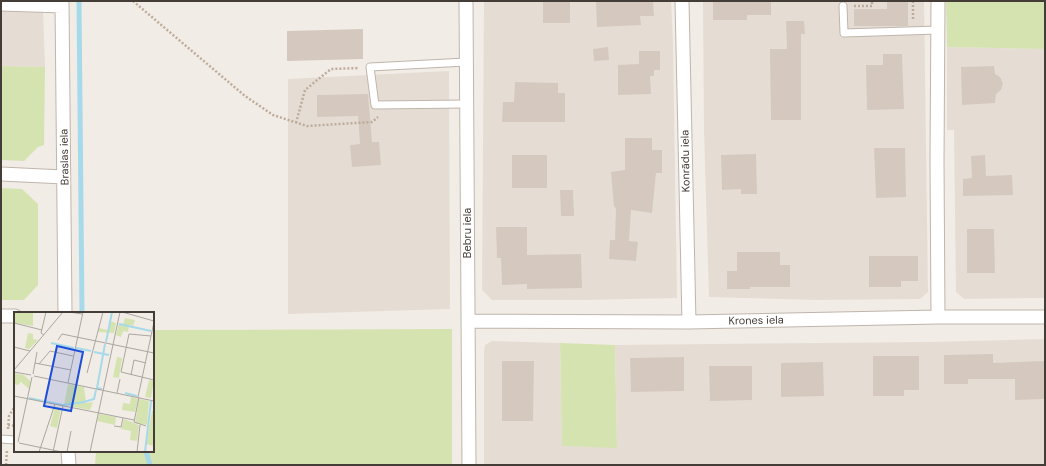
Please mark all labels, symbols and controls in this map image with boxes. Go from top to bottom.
street label: Braslas iela [57,129,71,185]
street label: Konrādu iela [677,130,693,192]
street label: Bebru iela [460,208,474,258]
inset map [14,312,154,452]
street label: Krones iela [728,313,784,327]

